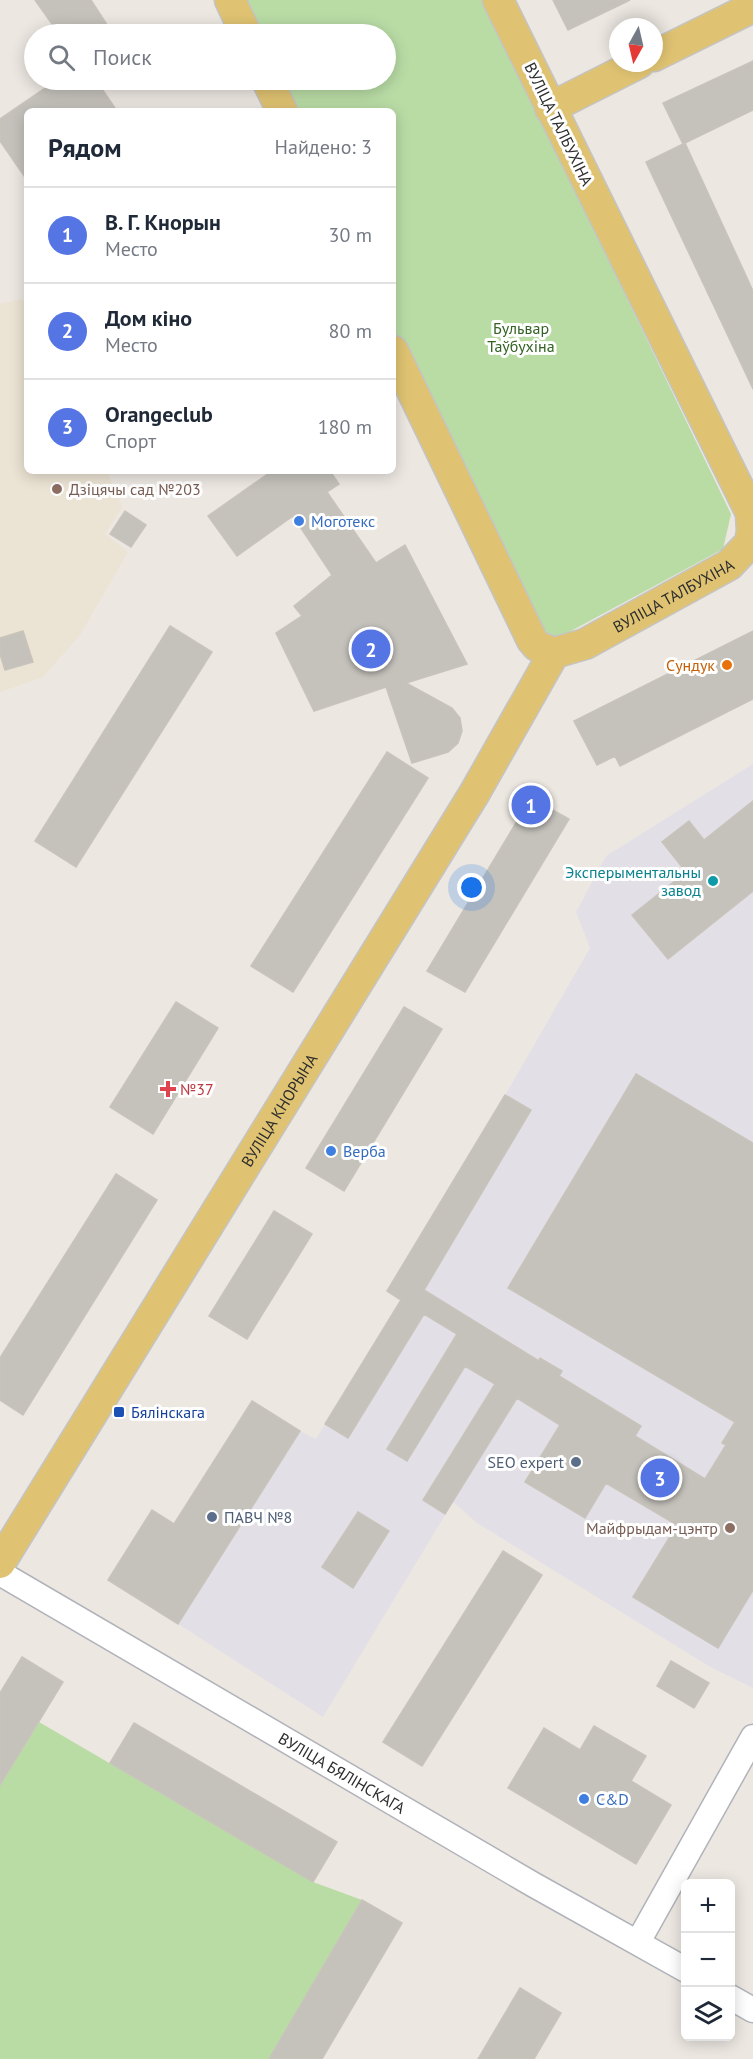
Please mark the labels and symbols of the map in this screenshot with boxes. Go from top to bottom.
north arrow [609,18,663,72]
street label: ВУЛІЦА ТАЛБУХІНА [520,59,598,190]
park label: Бульвар Таўбухіна [487,318,555,356]
place label: Дзіцячы сад №203 [69,479,201,499]
marker: Дзіцячы сад №203 [50,482,64,496]
place label: Моготекс [311,511,375,531]
marker: Моготекс [292,514,306,528]
street label: ВУЛІЦА ТАЛБУХІНА [609,554,738,637]
pin: 2 [352,626,391,672]
place label: Сундук [666,655,715,675]
marker: Сундук [720,658,734,672]
pin: 1 [512,782,550,828]
place label: Эксперыментальны завод [565,862,701,900]
your location [457,873,486,902]
marker: Эксперыментальны завод [706,874,720,888]
street label: ВУЛІЦА КНОРЫНА [237,1049,322,1170]
place label: №37 [180,1079,214,1099]
marker: №37 [161,1082,175,1096]
place label: Верба [343,1141,386,1161]
marker: Верба [324,1144,338,1158]
place label: Бялінскага [131,1402,205,1422]
marker: Бялінскага [112,1405,126,1419]
place label: SEO expert [488,1452,565,1472]
marker: SEO expert [569,1455,583,1469]
pin: 3 [640,1456,680,1500]
place label: ПАВЧ №8 [224,1507,292,1527]
marker: ПАВЧ №8 [205,1510,219,1524]
place label: Майфрыдам-цэнтр [586,1518,718,1538]
marker: Майфрыдам-цэнтр [723,1521,737,1535]
street label: ВУЛІЦА БЯЛІНСКАГА [275,1728,409,1818]
place label: C&D [596,1789,629,1809]
marker: C&D [577,1792,591,1806]

